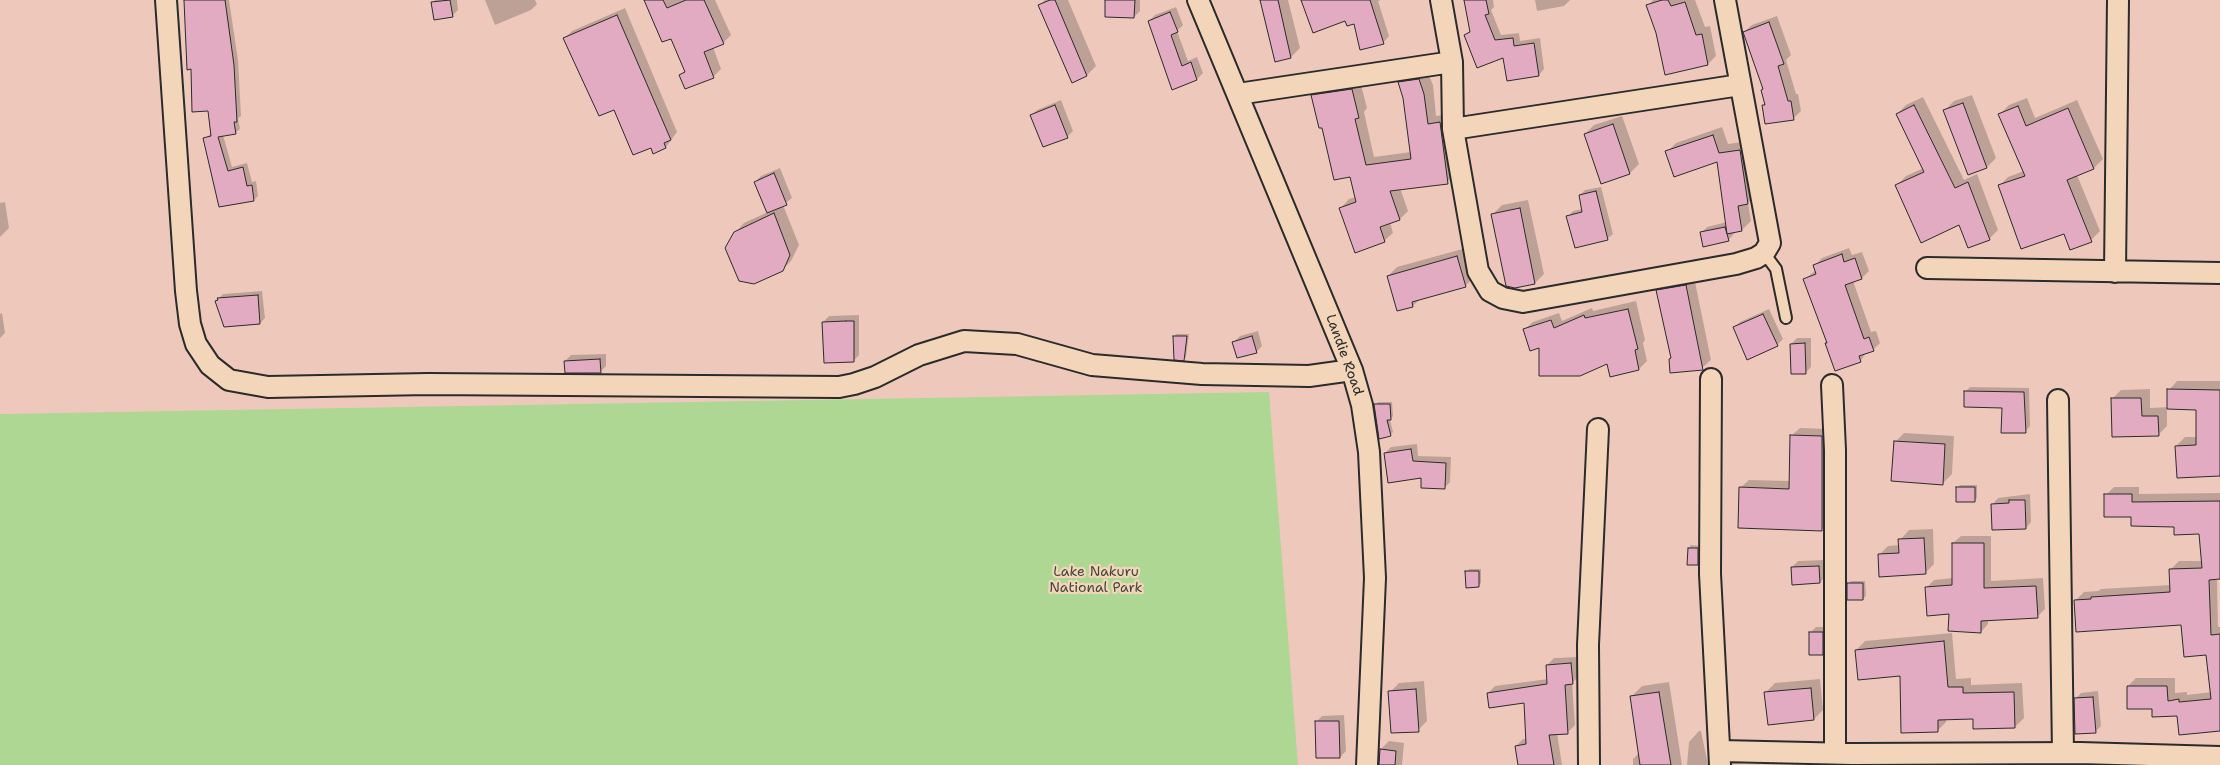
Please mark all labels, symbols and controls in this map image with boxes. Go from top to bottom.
street label: Landie Road [1322,312,1366,398]
park label: Lake Nakuru National Park [1049,564,1143,596]

